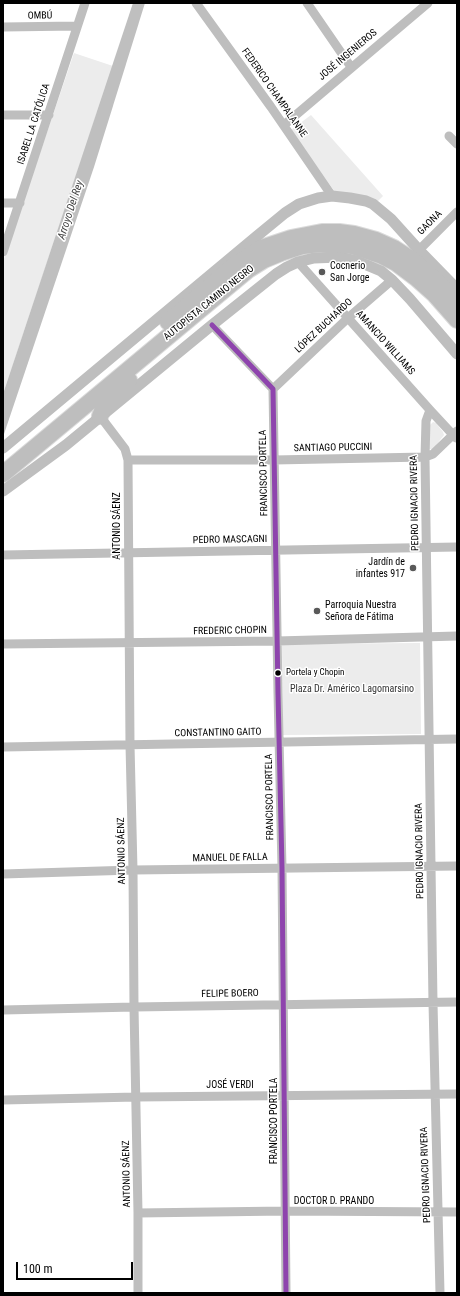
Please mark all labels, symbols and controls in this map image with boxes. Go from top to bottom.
street label: OMBÚ [28,10,52,22]
street label: JOSÉ INGENIEROS [316,27,380,83]
street label: FEDERICO CHAMPALANNE [239,46,309,140]
street label: ISABEL LA CATÓLICA [15,82,53,166]
water label: Arroyo Del Rey [55,179,87,241]
street label: GAONA [415,208,445,238]
place label: Cocnerio San Jorge [330,260,370,284]
street label: AUTOPISTA CAMINO NEGRO [161,263,257,343]
marker: Cocnerio San Jorge [317,267,327,277]
street label: LÓPEZ BUCHARDO [293,296,355,356]
street label: AMANCIO WILLIAMS [353,308,417,378]
street label: FRANCISCO PORTELA [257,430,271,516]
street label: SANTIAGO PUCCINI [294,441,372,455]
street label: PEDRO IGNACIO RIVERA [408,455,422,551]
street label: ANTONIO SÁENZ [111,492,123,560]
street label: PEDRO MASCAGNI [193,533,267,547]
place label: Jardín de infantes 917 [356,556,405,580]
marker: Jardín de infantes 917 [408,563,418,573]
place label: Parroquia Nuestra Señora de Fátima [325,599,396,622]
marker: Parroquia Nuestra Señora de Fátima [312,606,322,616]
street label: FREDERIC CHOPIN [193,624,267,638]
marker: Portela y Chopin [273,668,283,678]
place label: Portela y Chopin [286,668,344,678]
park label: Plaza Dr. Américo Lagomarsino [290,683,414,695]
street label: CONSTANTINO GAITO [174,726,262,740]
street label: FRANCISCO PORTELA [263,754,277,840]
street label: PEDRO IGNACIO RIVERA [413,803,427,899]
street label: ANTONIO SÁENZ [115,817,129,885]
street label: MANUEL DE FALLA [192,851,268,865]
street label: FELIPE BOERO [201,987,259,1001]
street label: FRANCISCO PORTELA [268,1078,280,1164]
street label: JOSÉ VERDI [206,1079,254,1091]
street label: PEDRO IGNACIO RIVERA [418,1127,434,1223]
street label: ANTONIO SÁENZ [120,1140,134,1208]
street label: DOCTOR D. PRANDO [294,1195,374,1207]
scale bar [18,1254,135,1280]
text: 100 m [23,1262,53,1276]

